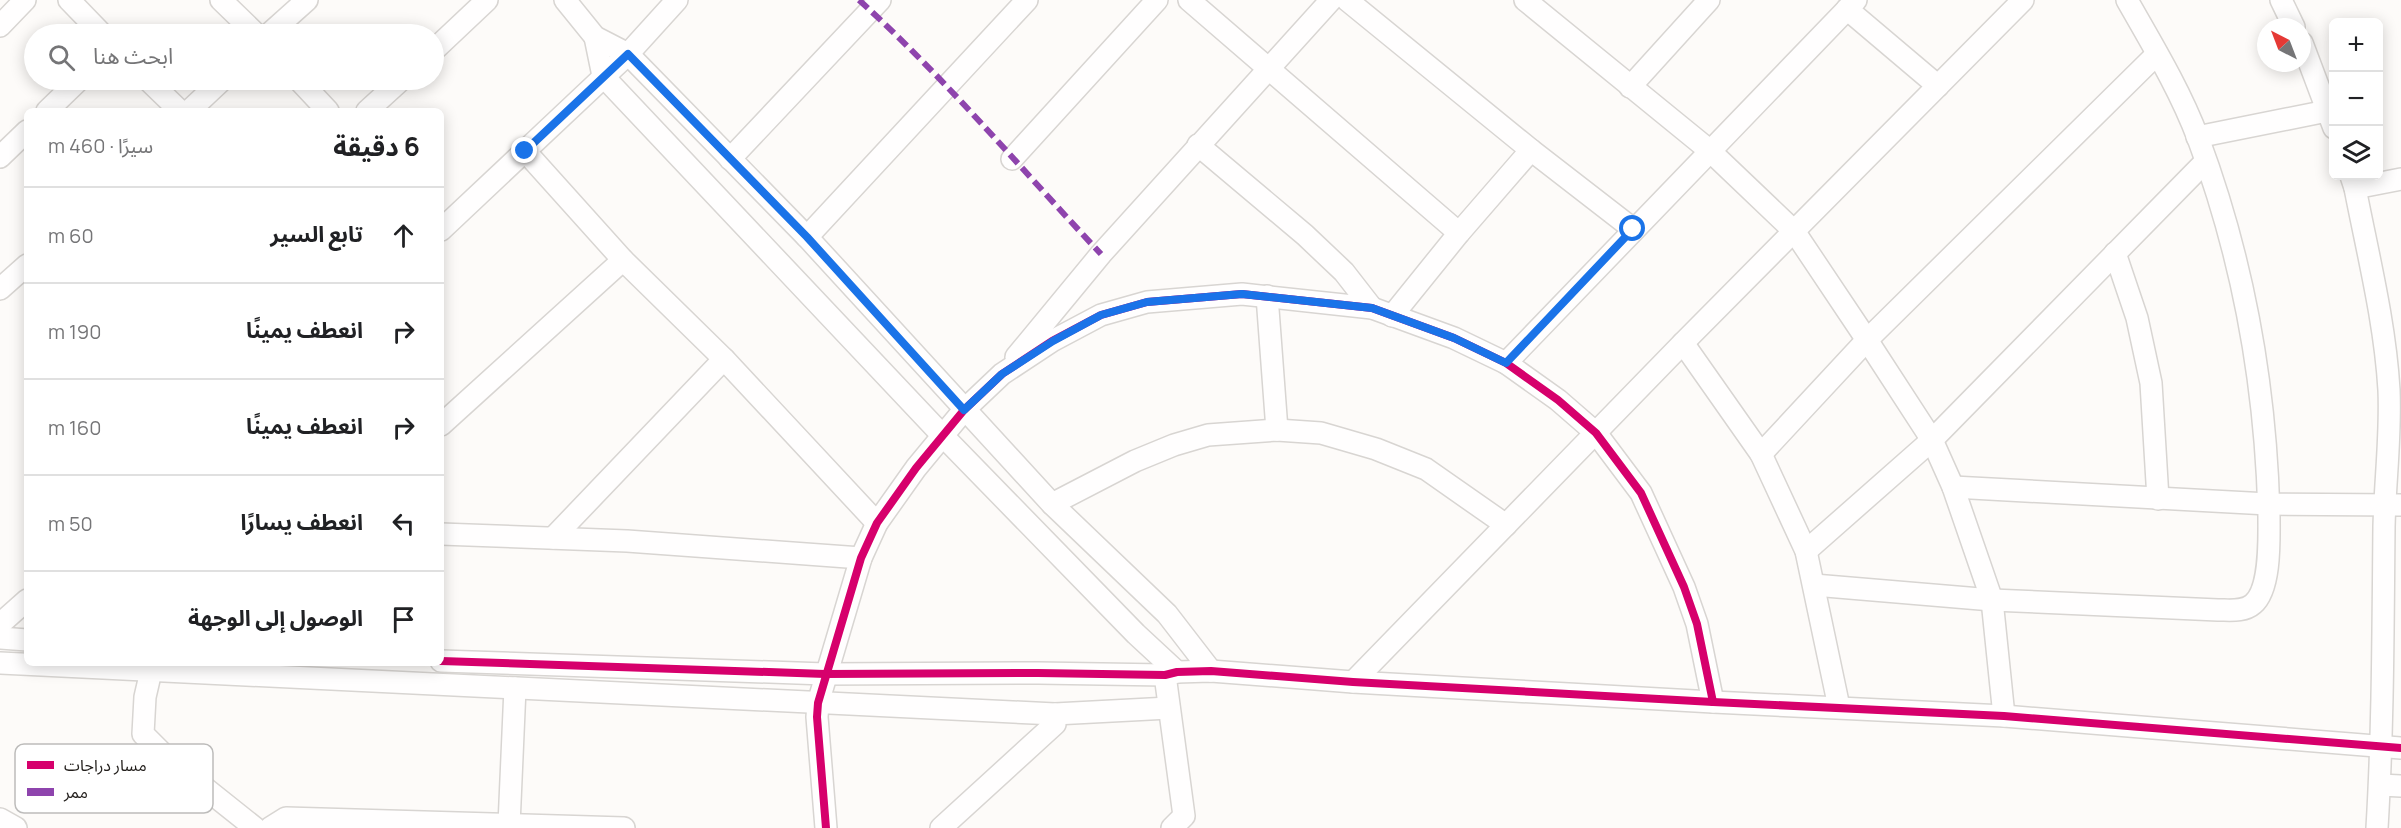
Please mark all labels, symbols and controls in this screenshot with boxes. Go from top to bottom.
north arrow [2257,18,2311,72]
map controls [2329,18,2383,180]
button: + [2329,18,2383,72]
search box [24,24,444,90]
icon: search [45,41,78,74]
text: ابحث هنا [93,41,173,71]
button: − [2329,72,2383,126]
button: layers [2329,126,2383,180]
text: 6 دقيقة [333,128,420,164]
text: سيرًا · 460 m [48,132,153,159]
route end [511,137,537,163]
route start [1619,215,1645,241]
text: تابع السير [270,219,363,249]
icon: ahead [387,219,420,252]
text: 60 m [48,222,94,249]
text: انعطف يمينًا [246,315,363,345]
icon: right [387,315,420,348]
text: 190 m [48,318,101,345]
text: انعطف يمينًا [246,411,363,441]
icon: right [387,411,420,444]
text: 160 m [48,414,101,441]
text: انعطف يسارًا [240,507,363,537]
icon: left [387,507,420,540]
text: 50 m [48,510,93,537]
text: الوصول إلى الوجهة [188,603,363,633]
icon: arrive [387,603,420,636]
legend [15,744,213,813]
text: مسار دراجات [64,754,147,776]
text: ممر [63,781,88,803]

